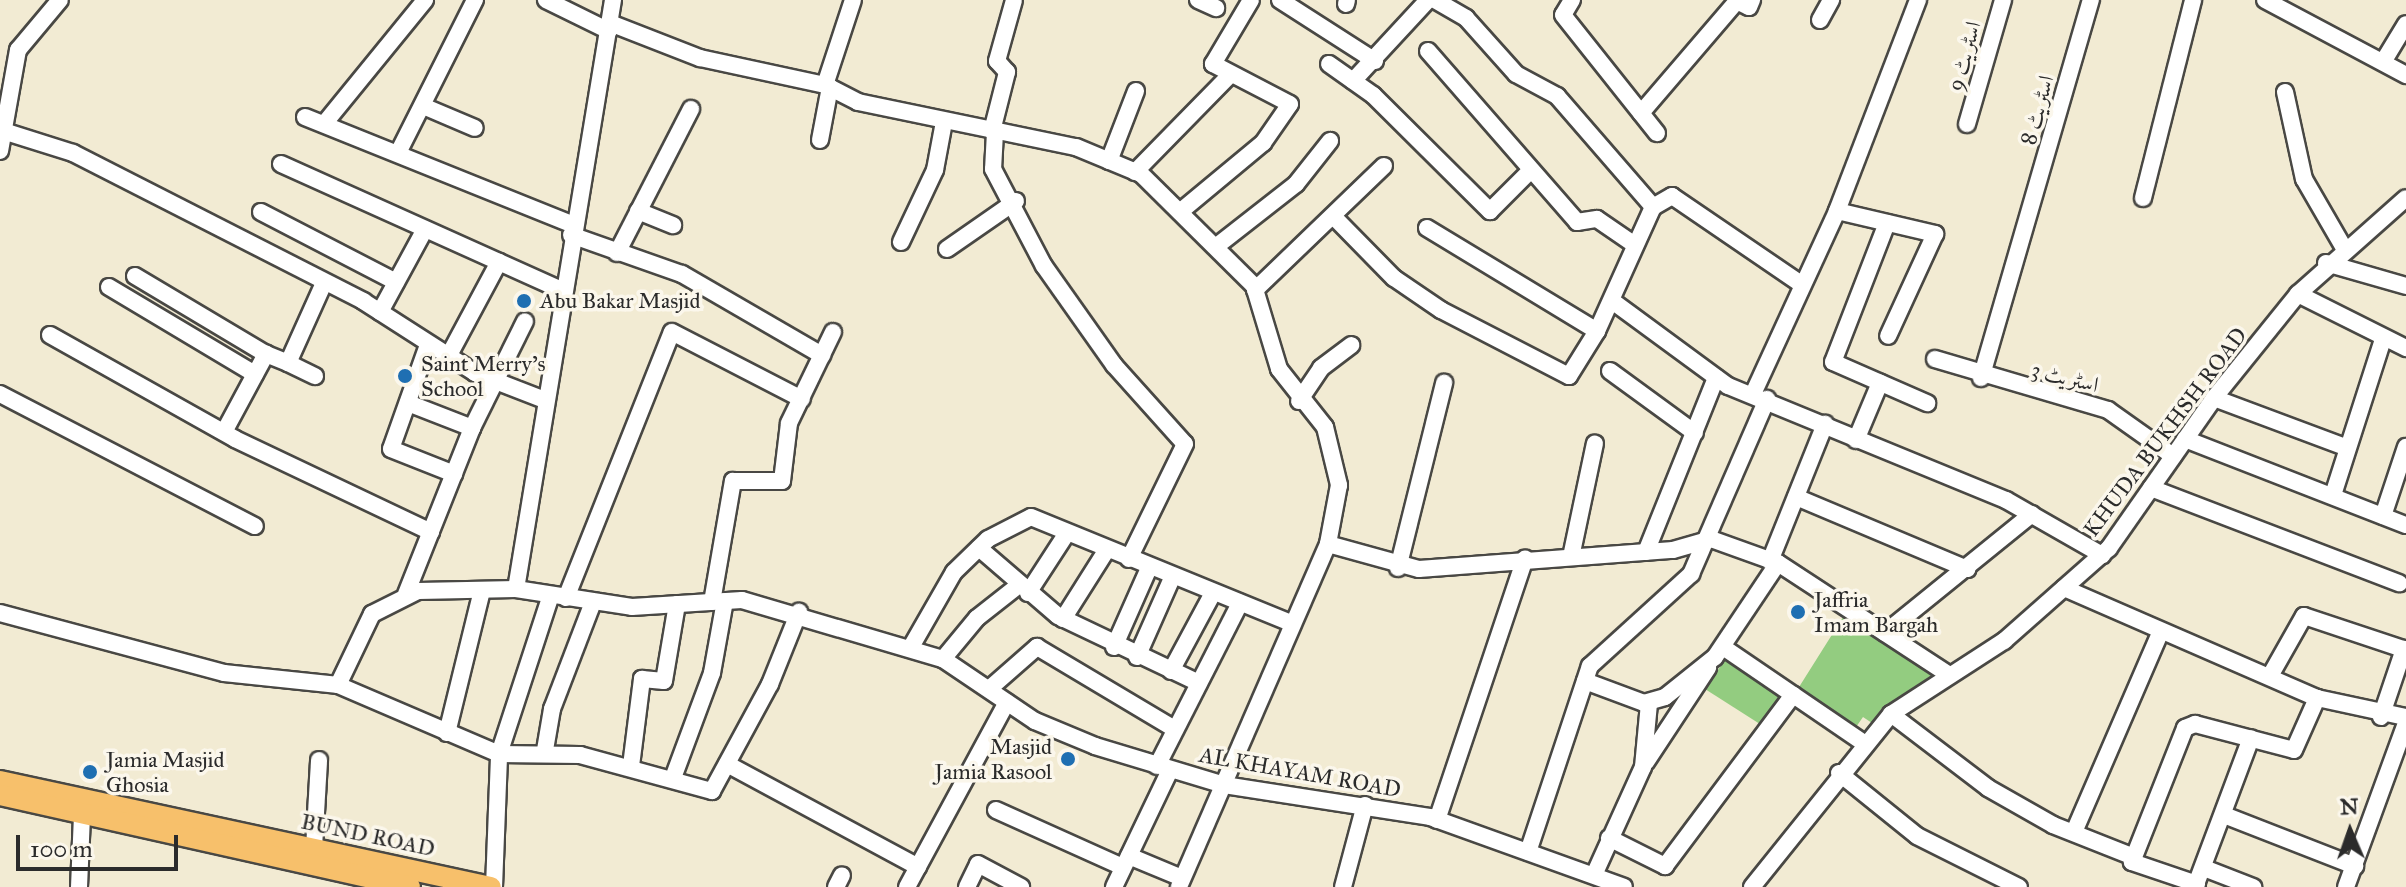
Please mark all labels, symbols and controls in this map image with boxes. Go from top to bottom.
street label: اسٹریٹ 9 [1941,18,1987,94]
street label: اسٹریٹ 8 [2015,72,2059,148]
place label: Abu Bakar Masjid [540,288,701,314]
marker: Abu Bakar Masjid [515,292,533,310]
street label: KHUDA BUKHSH ROAD [2078,322,2252,542]
place label: Saint Merry's School [421,350,546,402]
street label: اسٹریٹ 3 [2029,356,2101,398]
marker: Saint Merry's School [396,367,414,385]
place label: Jaffria Imam Bargah [1814,586,1938,638]
marker: Jaffria Imam Bargah [1789,603,1807,621]
place label: Masjid Jamia Rasool [935,733,1052,784]
street label: AL KHAYAM ROAD [1197,741,1403,803]
place label: Jamia Masjid Ghosia [106,746,225,798]
marker: Masjid Jamia Rasool [1059,750,1077,768]
marker: Jamia Masjid Ghosia [81,763,99,781]
north arrow [2310,791,2390,871]
text: N [2339,793,2359,820]
street label: BUND ROAD [299,808,437,862]
scale bar [20,819,182,869]
text: 100 m [30,834,93,864]

